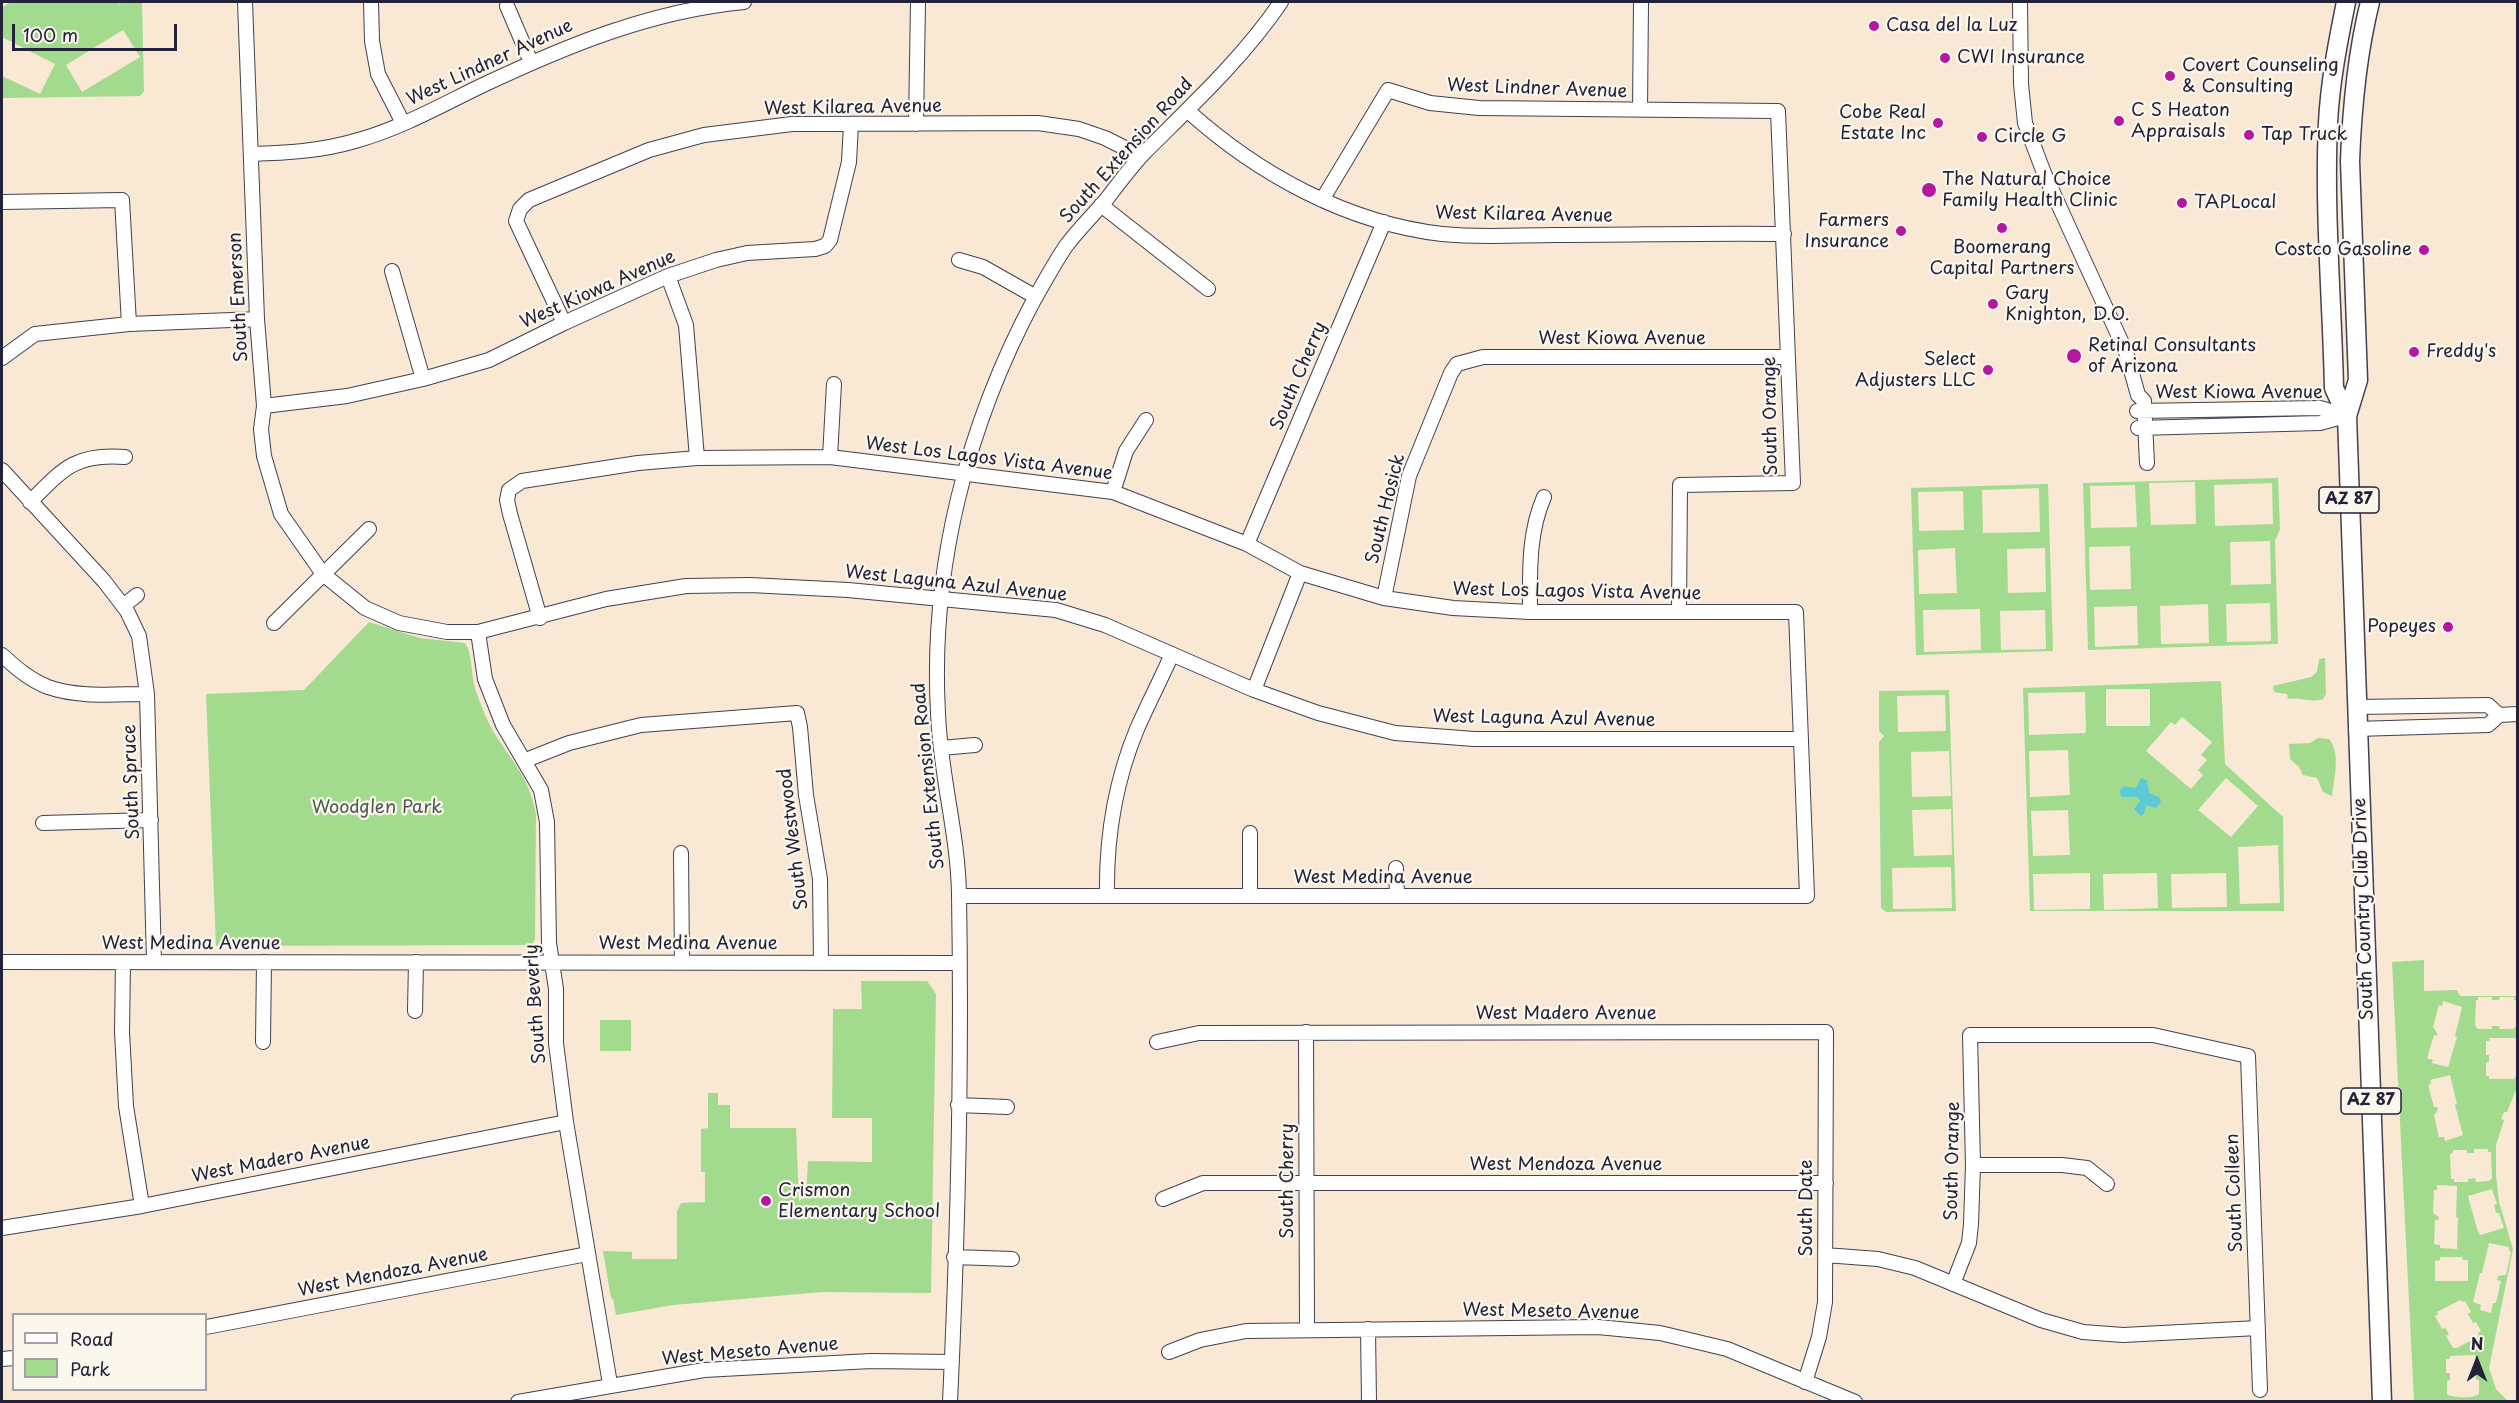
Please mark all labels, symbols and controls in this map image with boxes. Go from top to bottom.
scale bar [15,12,180,50]
street label: West Lindner Avenue [404,15,576,111]
place label: Casa del la Luz [1886,15,2017,37]
marker: Casa del la Luz [1867,19,1881,33]
text: 100 m [23,21,78,48]
place label: CWI Insurance [1957,47,2085,69]
marker: CWI Insurance [1938,51,1952,65]
place label: Covert Counseling & Consulting [2182,55,2339,98]
marker: Covert Counseling & Consulting [2163,69,2177,83]
street label: South Extension Road [1056,74,1198,228]
street label: West Lindner Avenue [1446,75,1628,103]
street label: West Kilarea Avenue [764,96,942,120]
place label: C S Heaton Appraisals [2131,100,2230,142]
place label: Cobe Real Estate Inc [1839,102,1926,144]
marker: C S Heaton Appraisals [2112,114,2126,128]
marker: Cobe Real Estate Inc [1931,116,1945,130]
place label: Tap Truck [2261,124,2347,146]
place label: Circle G [1994,126,2066,148]
marker: Tap Truck [2242,128,2256,142]
marker: Circle G [1975,130,1989,144]
place label: The Natural Choice Family Health Clinic [1942,169,2118,212]
marker: The Natural Choice Family Health Clinic [1920,181,1938,199]
place label: TAPLocal [2194,192,2276,214]
marker: TAPLocal [2175,196,2189,210]
street label: West Kilarea Avenue [1435,203,1613,227]
place label: Farmers Insurance [1804,210,1889,252]
marker: Boomerang Capital Partners [1995,221,2009,235]
marker: Farmers Insurance [1894,224,1908,238]
street label: South Emerson [225,232,253,362]
place label: Boomerang Capital Partners [1929,237,2075,280]
place label: Costco Gasoline [2274,239,2412,261]
marker: Costco Gasoline [2417,243,2431,257]
street label: West Kiowa Avenue [517,246,679,334]
place label: Gary Knighton, D.O. [2005,283,2130,326]
marker: Gary Knighton, D.O. [1986,297,2000,311]
street label: South Cherry [1266,319,1332,433]
street label: West Kiowa Avenue [1538,328,1706,350]
place label: Retinal Consultants of Arizona [2088,335,2256,378]
place label: Freddy's [2426,341,2496,363]
marker: Freddy's [2407,345,2421,359]
marker: Retinal Consultants of Arizona [2065,347,2083,365]
place label: Select Adjusters LLC [1855,349,1976,392]
street label: South Orange [1759,356,1783,476]
marker: Select Adjusters LLC [1981,363,1995,377]
street label: West Kiowa Avenue [2155,382,2323,404]
street label: West Los Lagos Vista Avenue [864,433,1114,485]
street label: South Hosick [1362,452,1410,566]
road number: AZ 87 [2319,487,2379,513]
street label: West Laguna Azul Avenue [844,562,1068,606]
street label: West Los Lagos Vista Avenue [1452,579,1702,605]
place label: Popeyes [2367,616,2436,638]
marker: Popeyes [2441,620,2455,634]
street label: South Extension Road [908,682,950,870]
street label: West Laguna Azul Avenue [1432,706,1656,732]
street label: South Spruce [119,724,145,840]
street label: South Westwood [775,767,813,911]
park label: Woodglen Park [312,797,442,819]
street label: South Country Club Drive [2349,797,2379,1021]
street label: West Medina Avenue [1293,867,1473,889]
street label: West Medina Avenue [101,933,281,955]
street label: West Medina Avenue [598,933,778,955]
street label: South Beverly [521,943,551,1065]
street label: West Madero Avenue [1475,1003,1657,1025]
road number: AZ 87 [2341,1088,2401,1114]
street label: South Orange [1941,1101,1965,1221]
street label: South Cherry [1277,1123,1299,1239]
street label: West Madero Avenue [190,1132,372,1188]
street label: South Colleen [2222,1133,2248,1253]
street label: West Mendoza Avenue [1470,1154,1662,1176]
street label: South Date [1796,1159,1818,1257]
place label: Crismon Elementary School [778,1180,940,1222]
marker: Crismon Elementary School [759,1194,773,1208]
street label: West Mendoza Avenue [296,1244,490,1302]
street label: West Meseto Avenue [1462,1300,1640,1324]
legend [12,1313,207,1391]
text: Road [70,1325,114,1352]
north arrow [2447,1331,2507,1391]
text: N [2471,1331,2483,1355]
street label: West Meseto Avenue [661,1334,839,1370]
text: Park [70,1355,110,1382]

